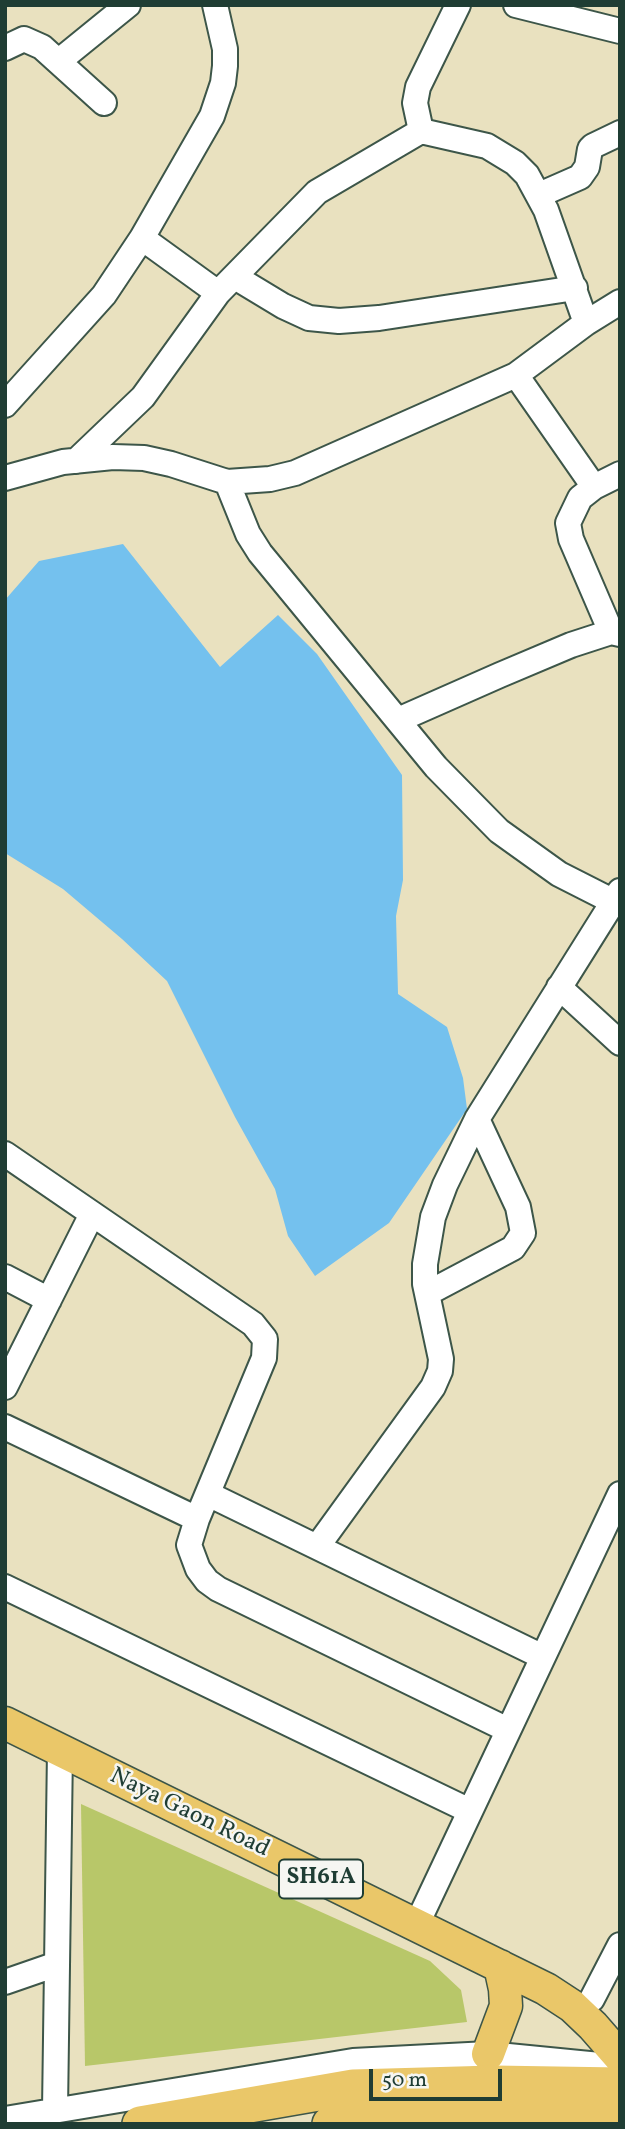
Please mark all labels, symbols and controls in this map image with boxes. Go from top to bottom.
street label: Naya Gaon Road [104,1763,274,1865]
road number: SH61A [279,1860,363,1898]
scale bar [373,2056,506,2100]
text: 50 m [382,2066,427,2095]

